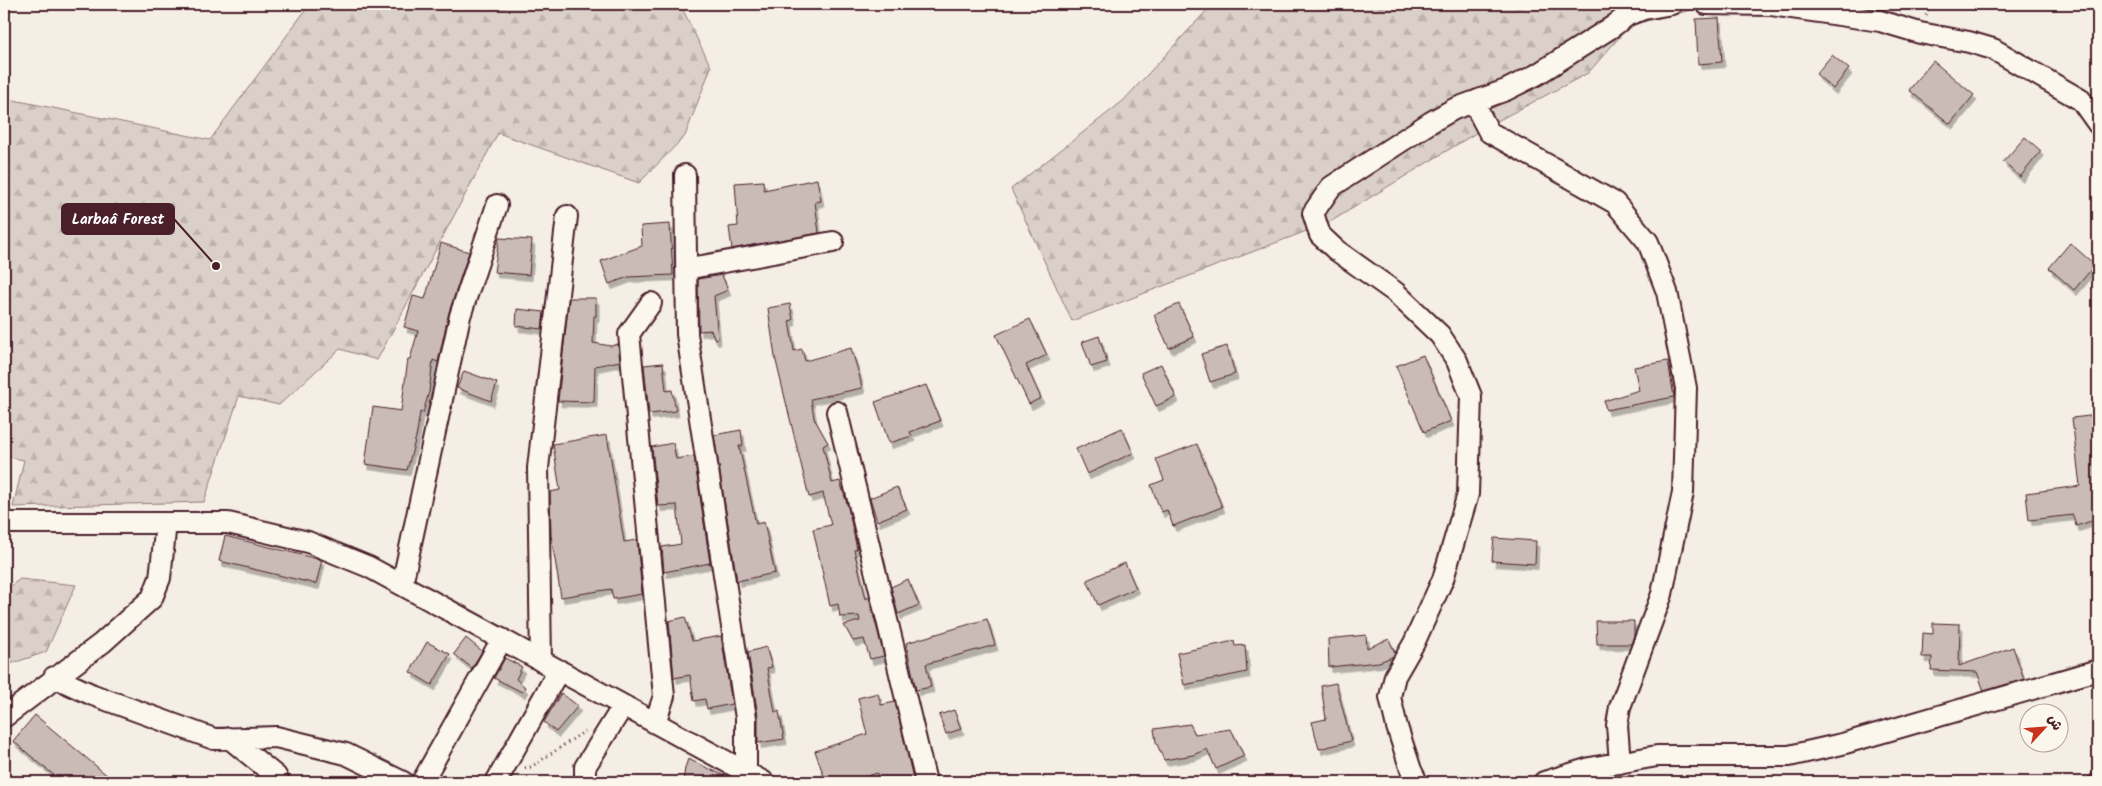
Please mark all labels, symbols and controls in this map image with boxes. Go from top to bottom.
callout: Larbaâ Forest [62,204,174,234]
text: Larbaâ Forest [72,208,164,232]
north arrow [2020,704,2070,754]
text: ش [2042,711,2068,734]

